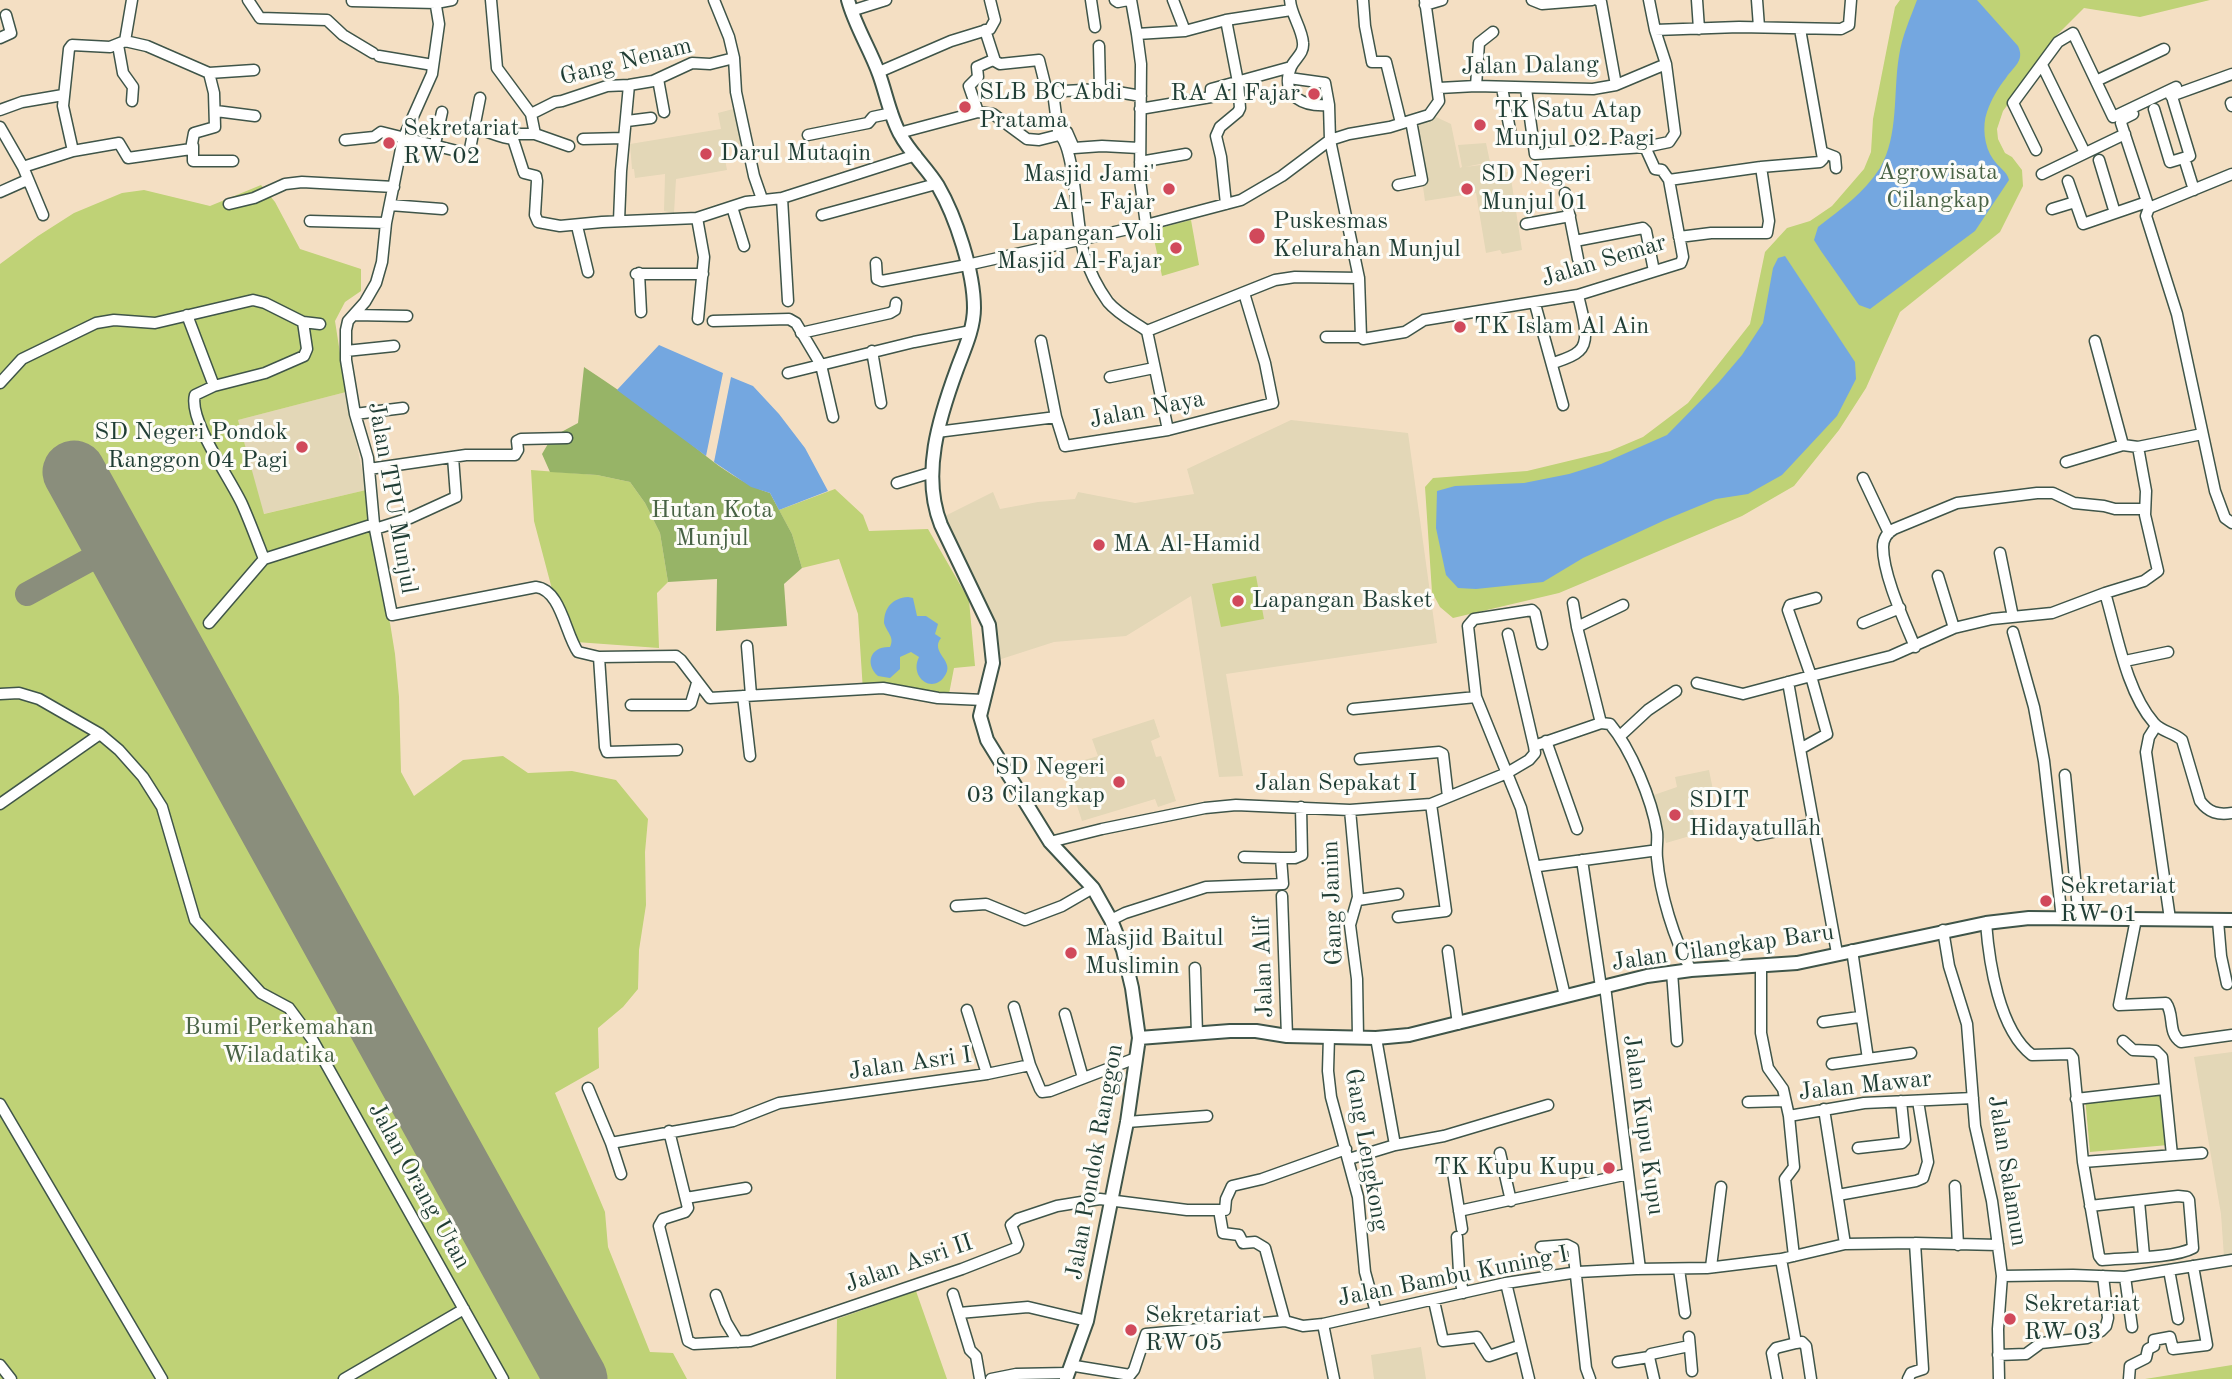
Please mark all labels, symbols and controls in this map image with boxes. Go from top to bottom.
street label: Gang Nenam [557,32,695,92]
street label: Jalan Dalang [1461,50,1599,82]
place label: SLB BC Abdi Pratama [979,79,1122,135]
place label: RA Al Fajar [1170,80,1300,108]
marker: RA Al Fajar [1306,86,1322,102]
place label: TK Satu Atap Munjul 02 Pagi [1494,97,1655,153]
marker: SLB BC Abdi Pratama [957,99,973,115]
place label: Sekretariat RW 02 [403,115,519,171]
marker: TK Satu Atap Munjul 02 Pagi [1472,117,1488,133]
marker: Sekretariat RW 02 [381,135,397,151]
place label: Darul Mutaqin [720,140,871,168]
marker: Darul Mutaqin [698,146,714,162]
park label: Agrowisata Cilangkap [1878,159,1998,215]
place label: Masjid Jami' Al - Fajar [1023,161,1155,217]
place label: SD Negeri Munjul 01 [1481,161,1591,217]
marker: Masjid Jami' Al - Fajar [1161,181,1177,197]
marker: SD Negeri Munjul 01 [1459,181,1475,197]
place label: Puskesmas Kelurahan Munjul [1273,208,1461,264]
place label: Lapangan Voli Masjid Al-Fajar [997,220,1162,276]
marker: Puskesmas Kelurahan Munjul [1247,226,1267,246]
street label: Jalan Semar [1538,228,1670,294]
marker: Lapangan Voli Masjid Al-Fajar [1168,240,1184,256]
place label: TK Islam Al Ain [1474,313,1649,341]
marker: TK Islam Al Ain [1452,319,1468,335]
street label: Jalan Naya [1087,385,1207,435]
street label: Jalan TPU Munjul [361,400,423,596]
place label: SD Negeri Pondok Ranggon 04 Pagi [94,419,288,475]
marker: SD Negeri Pondok Ranggon 04 Pagi [294,439,310,455]
park label: Hutan Kota Munjul [651,497,773,553]
place label: MA Al-Hamid [1113,531,1261,559]
marker: MA Al-Hamid [1091,537,1107,553]
place label: Lapangan Basket [1252,587,1432,615]
marker: Lapangan Basket [1230,593,1246,609]
place label: SD Negeri 03 Cilangkap [967,754,1105,810]
street label: Jalan Sepakat I [1255,770,1417,798]
marker: SD Negeri 03 Cilangkap [1111,774,1127,790]
place label: SDIT Hidayatullah [1689,787,1821,843]
marker: SDIT Hidayatullah [1667,807,1683,823]
street label: Gang Janim [1316,840,1350,966]
place label: Sekretariat RW 01 [2060,873,2176,929]
marker: Sekretariat RW 01 [2038,893,2054,909]
street label: Jalan Alif [1248,916,1280,1018]
street label: Jalan Cilangkap Baru [1610,918,1836,978]
place label: Masjid Baitul Muslimin [1085,925,1223,981]
marker: Masjid Baitul Muslimin [1063,945,1079,961]
park label: Bumi Perkemahan Wiladatika [184,1014,374,1070]
street label: Jalan Kupu Kupu [1616,1033,1670,1217]
street label: Jalan Asri I [847,1041,973,1087]
street label: Jalan Pondok Ranggon [1060,1042,1130,1282]
street label: Jalan Mawar [1797,1065,1933,1107]
street label: Gang Lengkong [1337,1066,1395,1234]
street label: Jalan Salamun [1981,1093,2033,1249]
street label: Jalan Orang Utan [361,1098,477,1274]
place label: TK Kupu Kupu [1434,1154,1595,1182]
marker: TK Kupu Kupu [1601,1160,1617,1176]
street label: Jalan Asri II [841,1229,977,1299]
street label: Jalan Bambu Kuning I [1335,1240,1571,1314]
place label: Sekretariat RW 03 [2024,1291,2140,1347]
place label: Sekretariat RW 05 [1145,1302,1261,1358]
marker: Sekretariat RW 03 [2002,1311,2018,1327]
marker: Sekretariat RW 05 [1123,1322,1139,1338]

